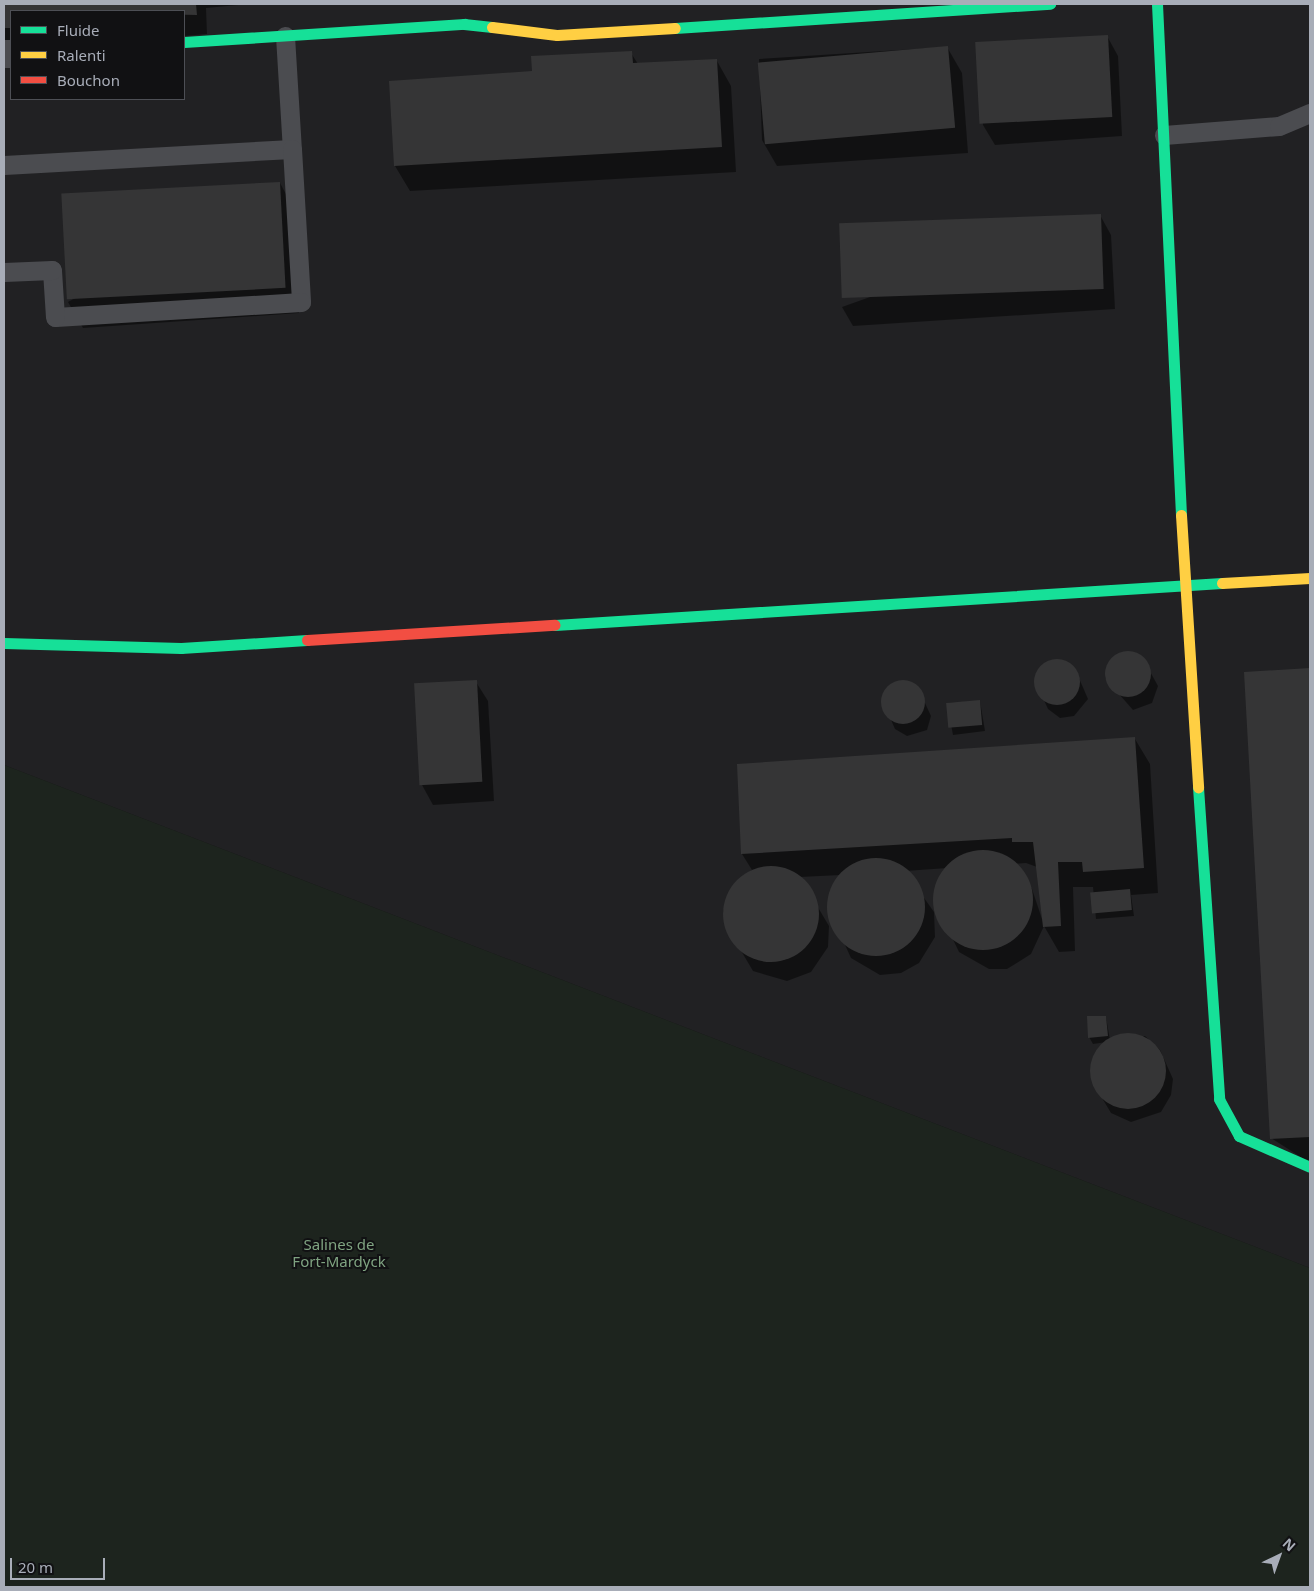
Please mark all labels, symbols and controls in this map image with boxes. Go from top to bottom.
legend [10,10,185,100]
text: Fluide [57,20,99,40]
text: Ralenti [57,45,106,65]
text: Bouchon [57,70,120,90]
park label: Salines de Fort-Mardyck [292,1235,386,1270]
north arrow [1254,1531,1304,1581]
text: N [1279,1534,1300,1555]
scale bar [12,1548,108,1580]
text: 20 m [18,1557,53,1577]

